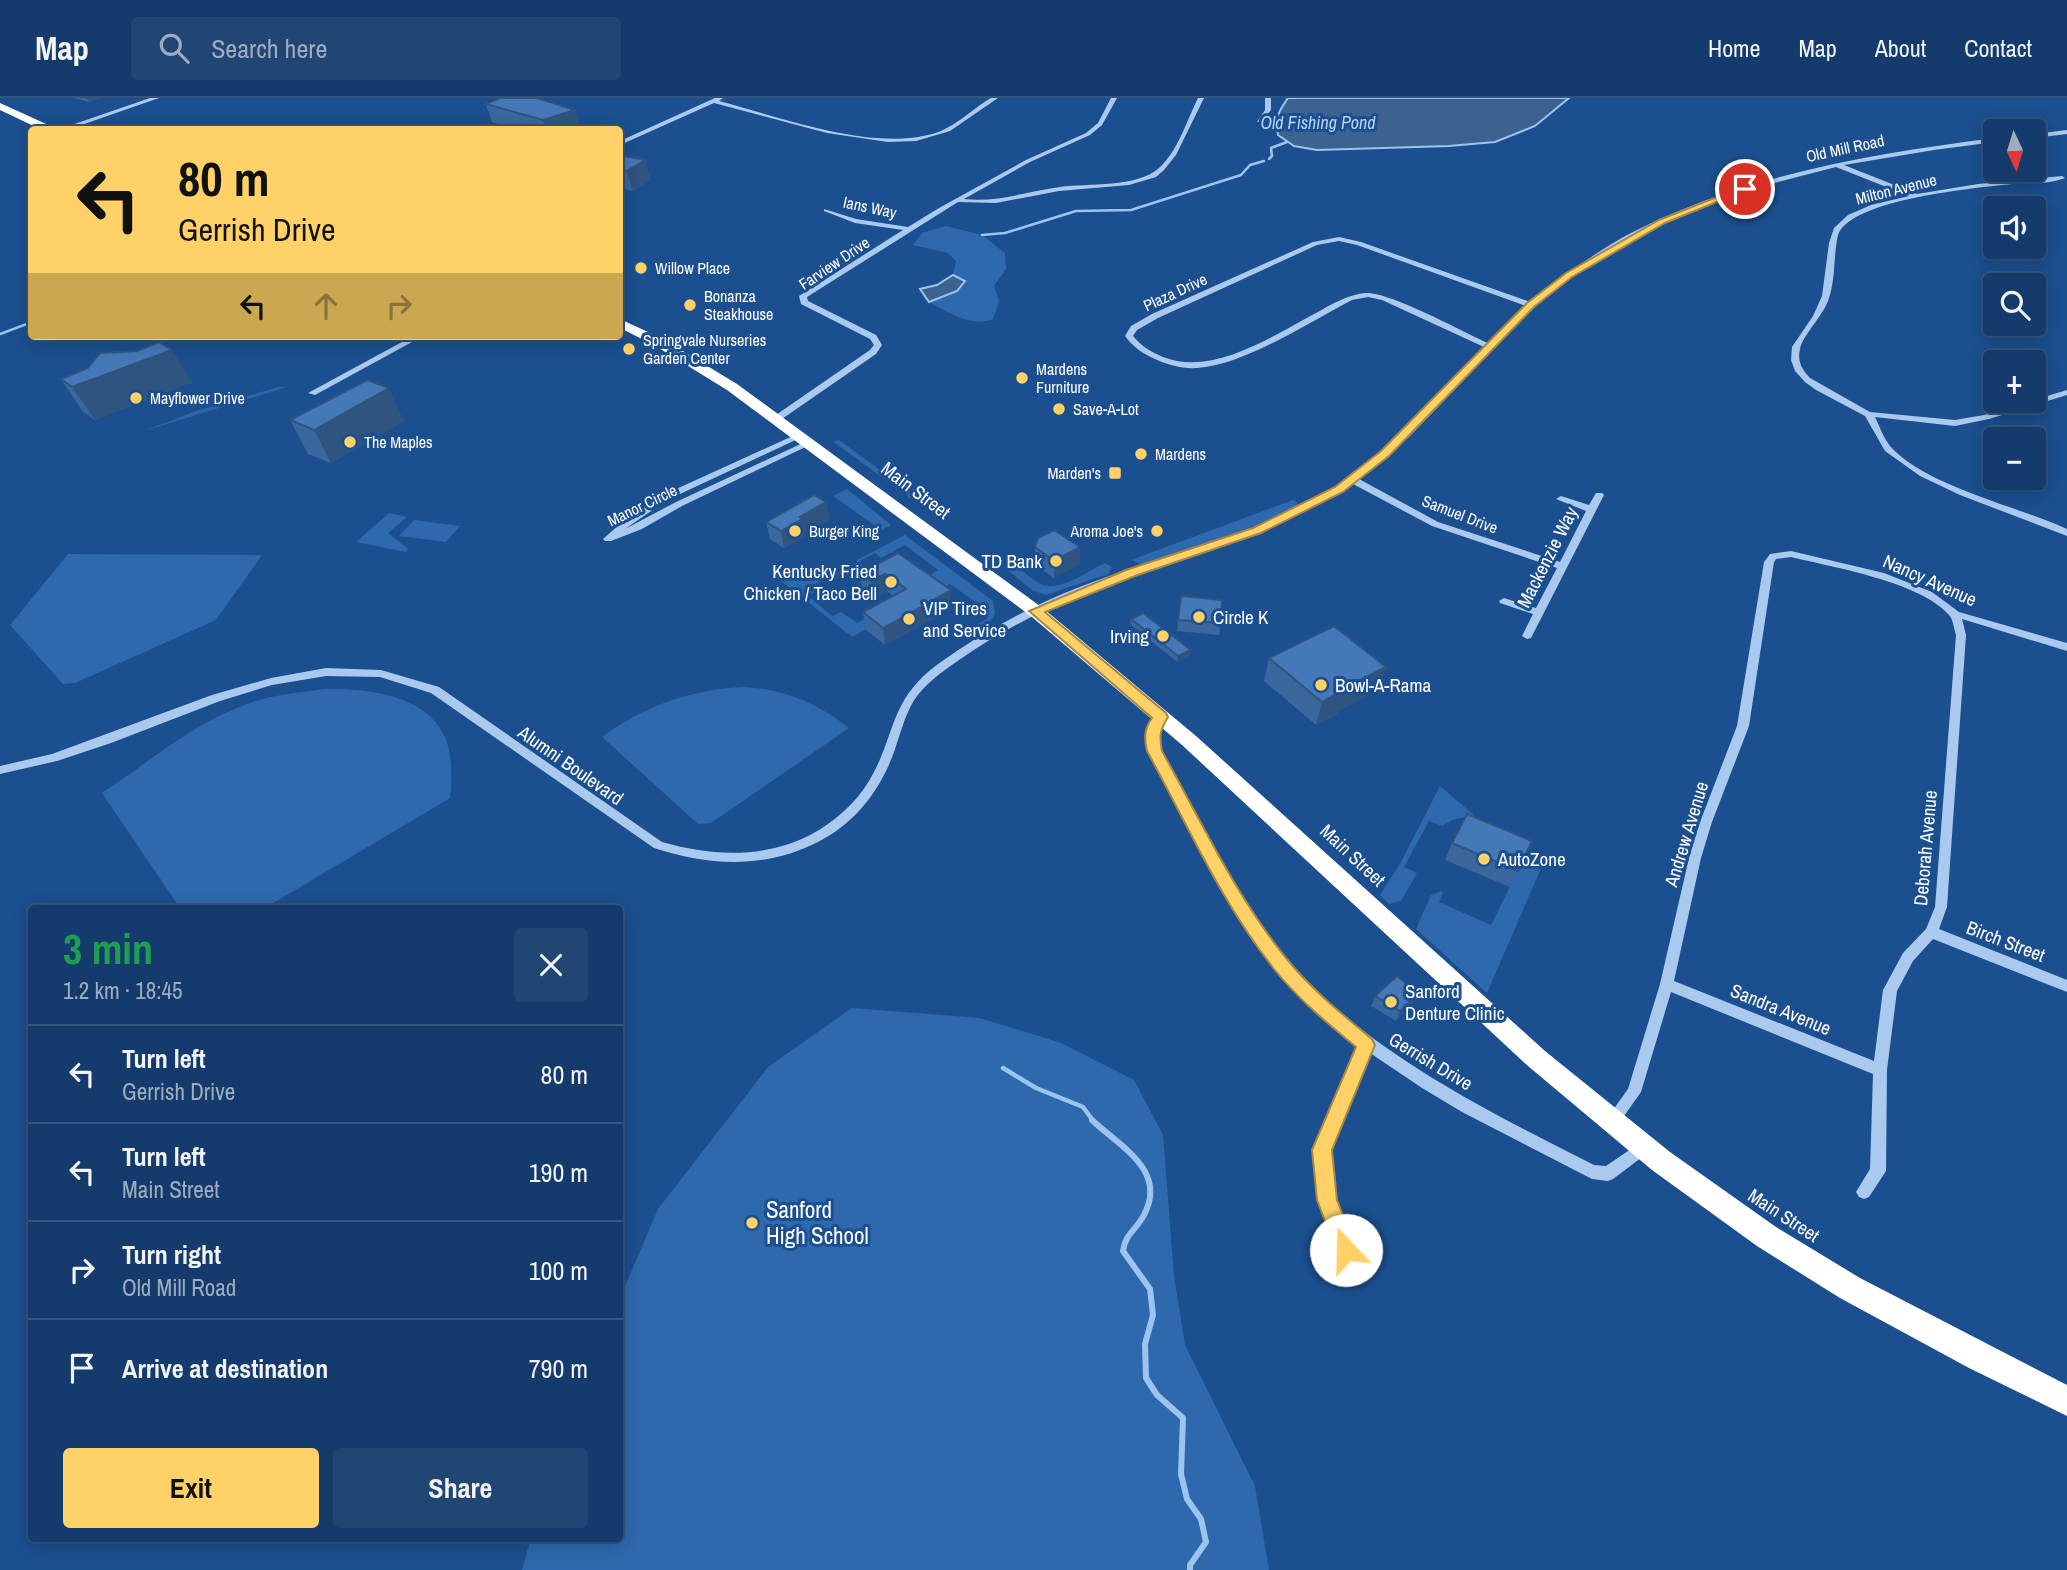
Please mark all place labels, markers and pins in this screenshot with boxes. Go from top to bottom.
pin [1715,159,1775,219]
place label: Willow Place [655,257,730,279]
marker: Willow Place [633,260,649,276]
place label: Bonanza Steakhouse [704,285,773,325]
marker: Bonanza Steakhouse [682,297,698,313]
place label: Springvale Nurseries Garden Center [643,329,766,369]
marker: Springvale Nurseries Garden Center [621,341,637,357]
place label: Mardens Furniture [1036,358,1089,398]
marker: Mardens Furniture [1014,370,1030,386]
place label: Mayflower Drive [150,387,245,409]
marker: Mayflower Drive [128,390,144,406]
place label: Save-A-Lot [1073,398,1139,420]
marker: Save-A-Lot [1051,401,1067,417]
place label: The Maples [364,431,433,453]
marker: The Maples [342,434,358,450]
place label: Mardens [1155,443,1206,465]
marker: Mardens [1133,446,1149,462]
place label: Marden's [1047,462,1101,484]
marker: Marden's [1107,465,1123,481]
place label: Burger King [809,520,880,542]
place label: Aroma Joe's [1069,520,1143,542]
marker: Burger King [787,523,803,539]
marker: Aroma Joe's [1149,523,1165,539]
place label: TD Bank [981,548,1042,574]
marker: TD Bank [1048,553,1064,569]
place label: Kentucky Fried Chicken / Taco Bell [744,558,877,606]
marker: Kentucky Fried Chicken / Taco Bell [883,574,899,590]
place label: VIP Tires and Service [923,595,1006,643]
place label: Circle K [1213,604,1269,630]
marker: Circle K [1191,609,1207,625]
marker: VIP Tires and Service [901,611,917,627]
place label: Irving [1110,623,1149,649]
marker: Irving [1155,628,1171,644]
place label: Bowl-A-Rama [1335,672,1431,698]
marker: Bowl-A-Rama [1313,677,1329,693]
place label: AutoZone [1497,846,1566,872]
marker: AutoZone [1476,851,1492,867]
place label: Sanford Denture Clinic [1405,978,1505,1026]
marker: Sanford Denture Clinic [1383,994,1399,1010]
place label: Sanford High School [766,1194,869,1251]
marker: Sanford High School [744,1215,760,1231]

